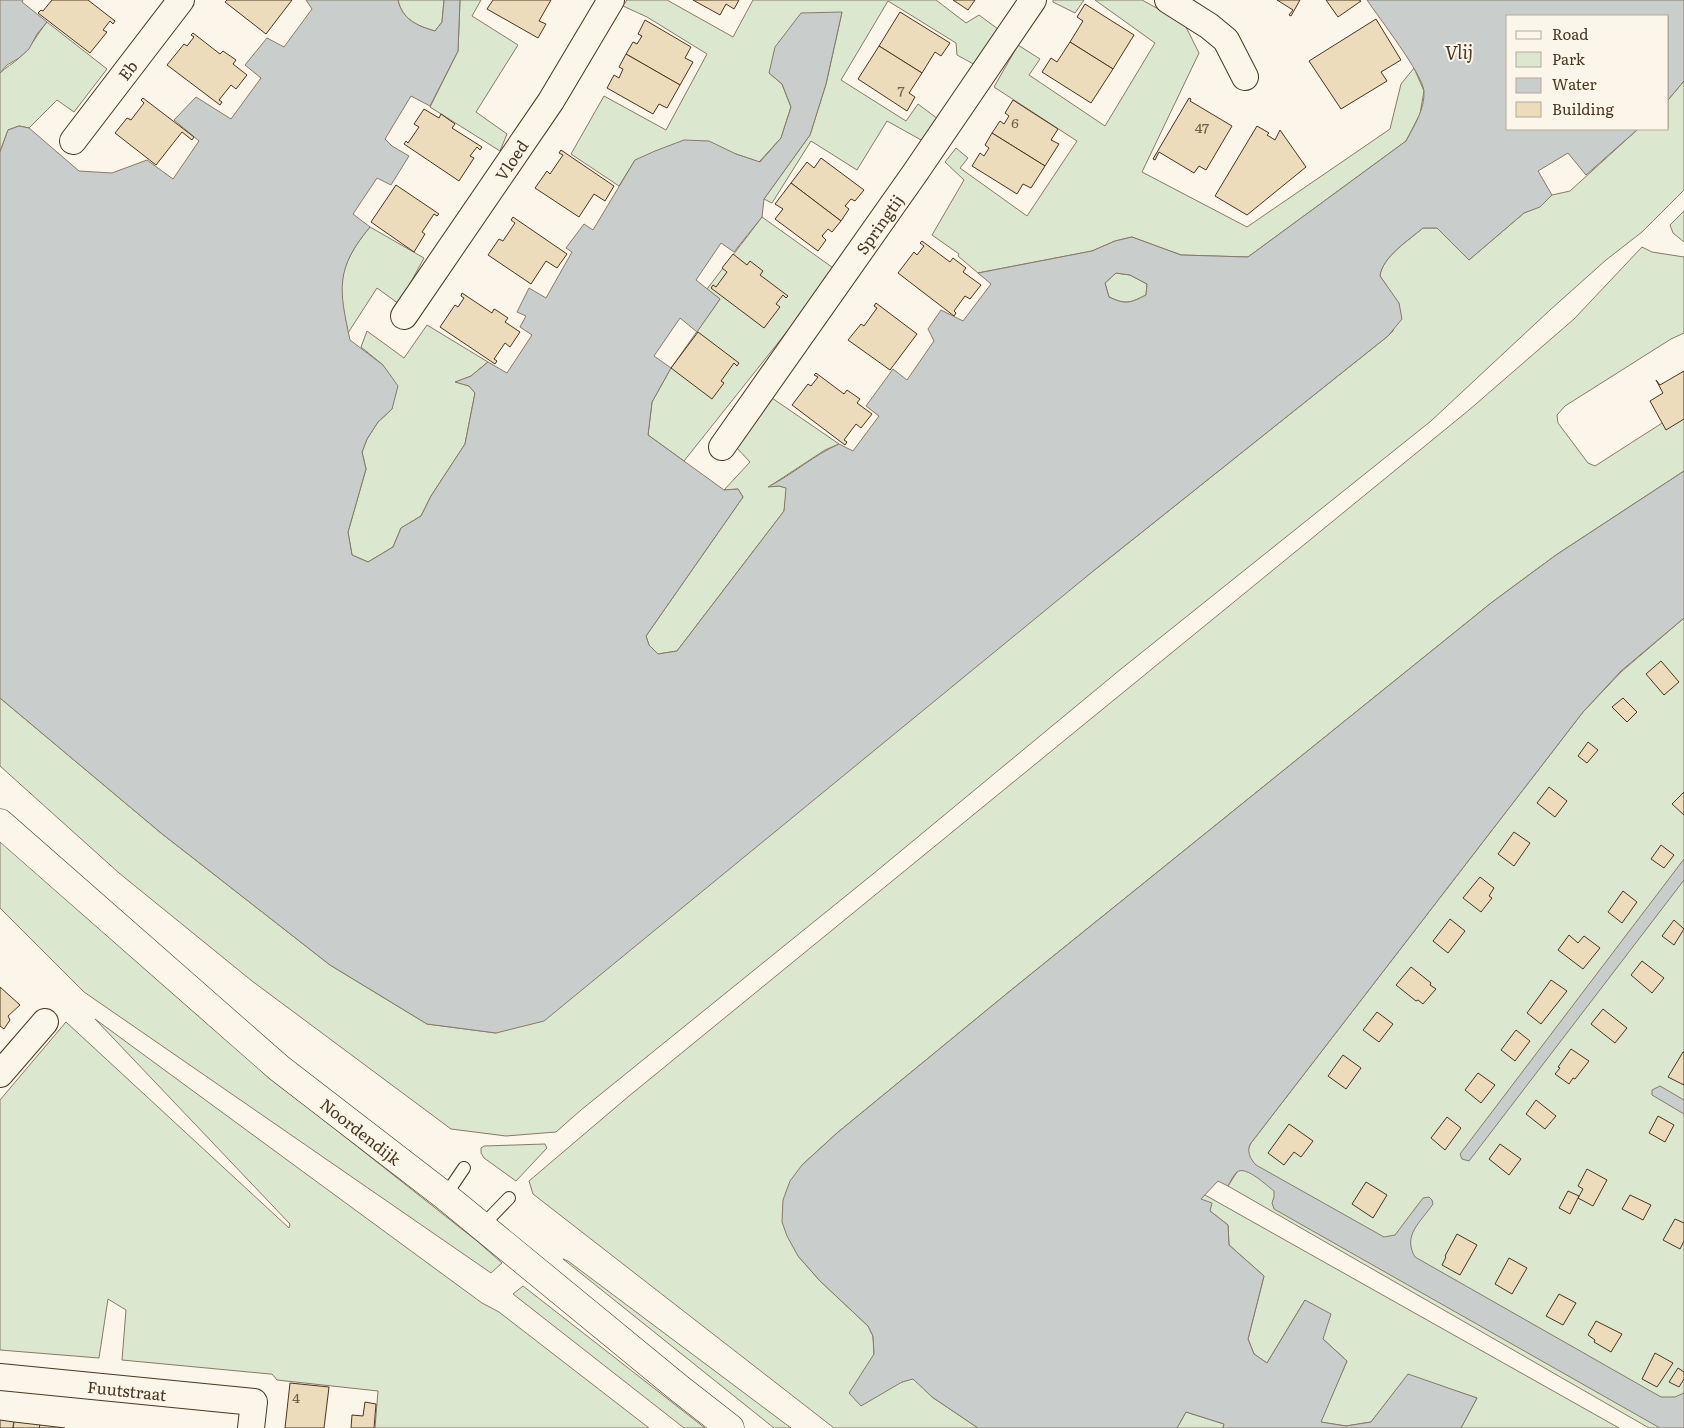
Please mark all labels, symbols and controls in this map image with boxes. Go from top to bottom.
legend [1506,15,1669,130]
text: Road [1552,22,1588,45]
water label: Vlij [1445,38,1473,65]
text: Park [1552,47,1586,70]
street label: Eb [111,55,143,85]
text: Water [1552,72,1597,95]
house number: 7 [897,80,905,100]
text: Building [1552,97,1614,120]
house number: 6 [1011,112,1019,132]
house number: 47 [1195,117,1209,137]
street label: Vloed [489,135,534,185]
street label: Springtij [850,189,908,259]
street label: Noordendijk [316,1092,407,1170]
street label: Fuutstraat [86,1374,168,1406]
house number: 4 [292,1387,300,1407]

